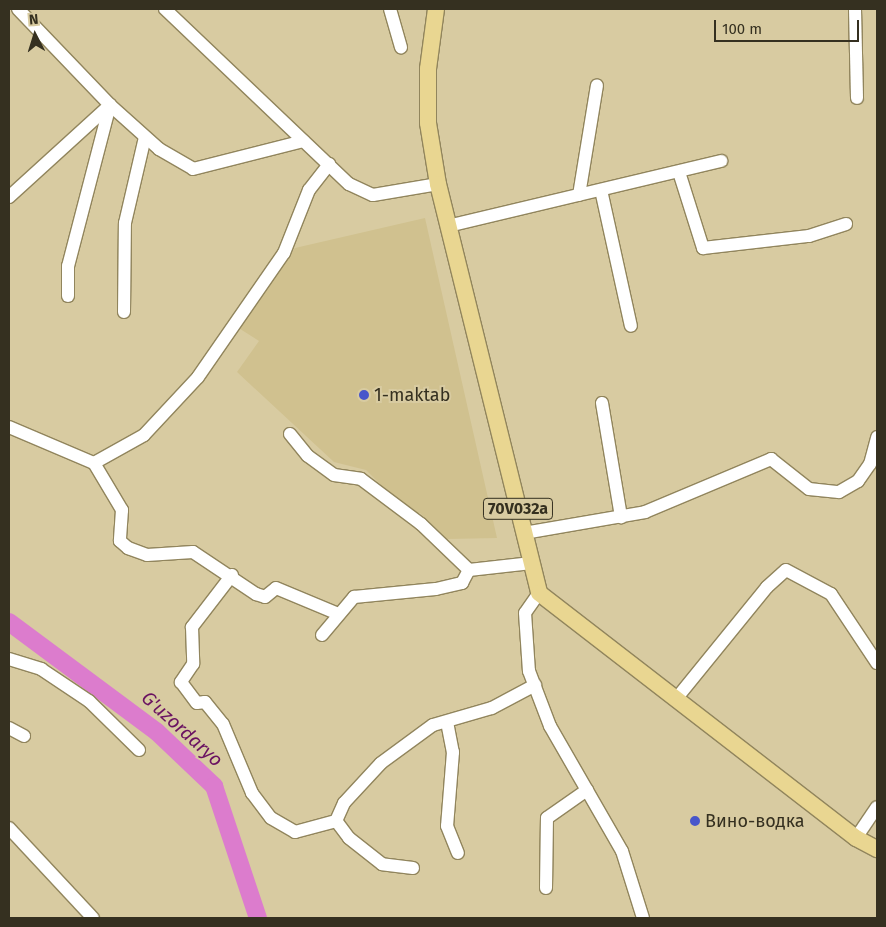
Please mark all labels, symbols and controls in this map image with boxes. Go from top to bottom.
north arrow [10,10,60,60]
scale bar [716,10,861,42]
text: N [28,11,39,28]
text: 100 m [722,20,762,38]
place label: 1-maktab [374,384,450,406]
marker: 1-maktab [358,389,370,401]
road number: 70V032a [482,496,554,522]
water label: G'uzordaryo [137,686,227,772]
place label: Вино-водка [705,810,805,832]
marker: Вино-водка [689,815,701,827]

